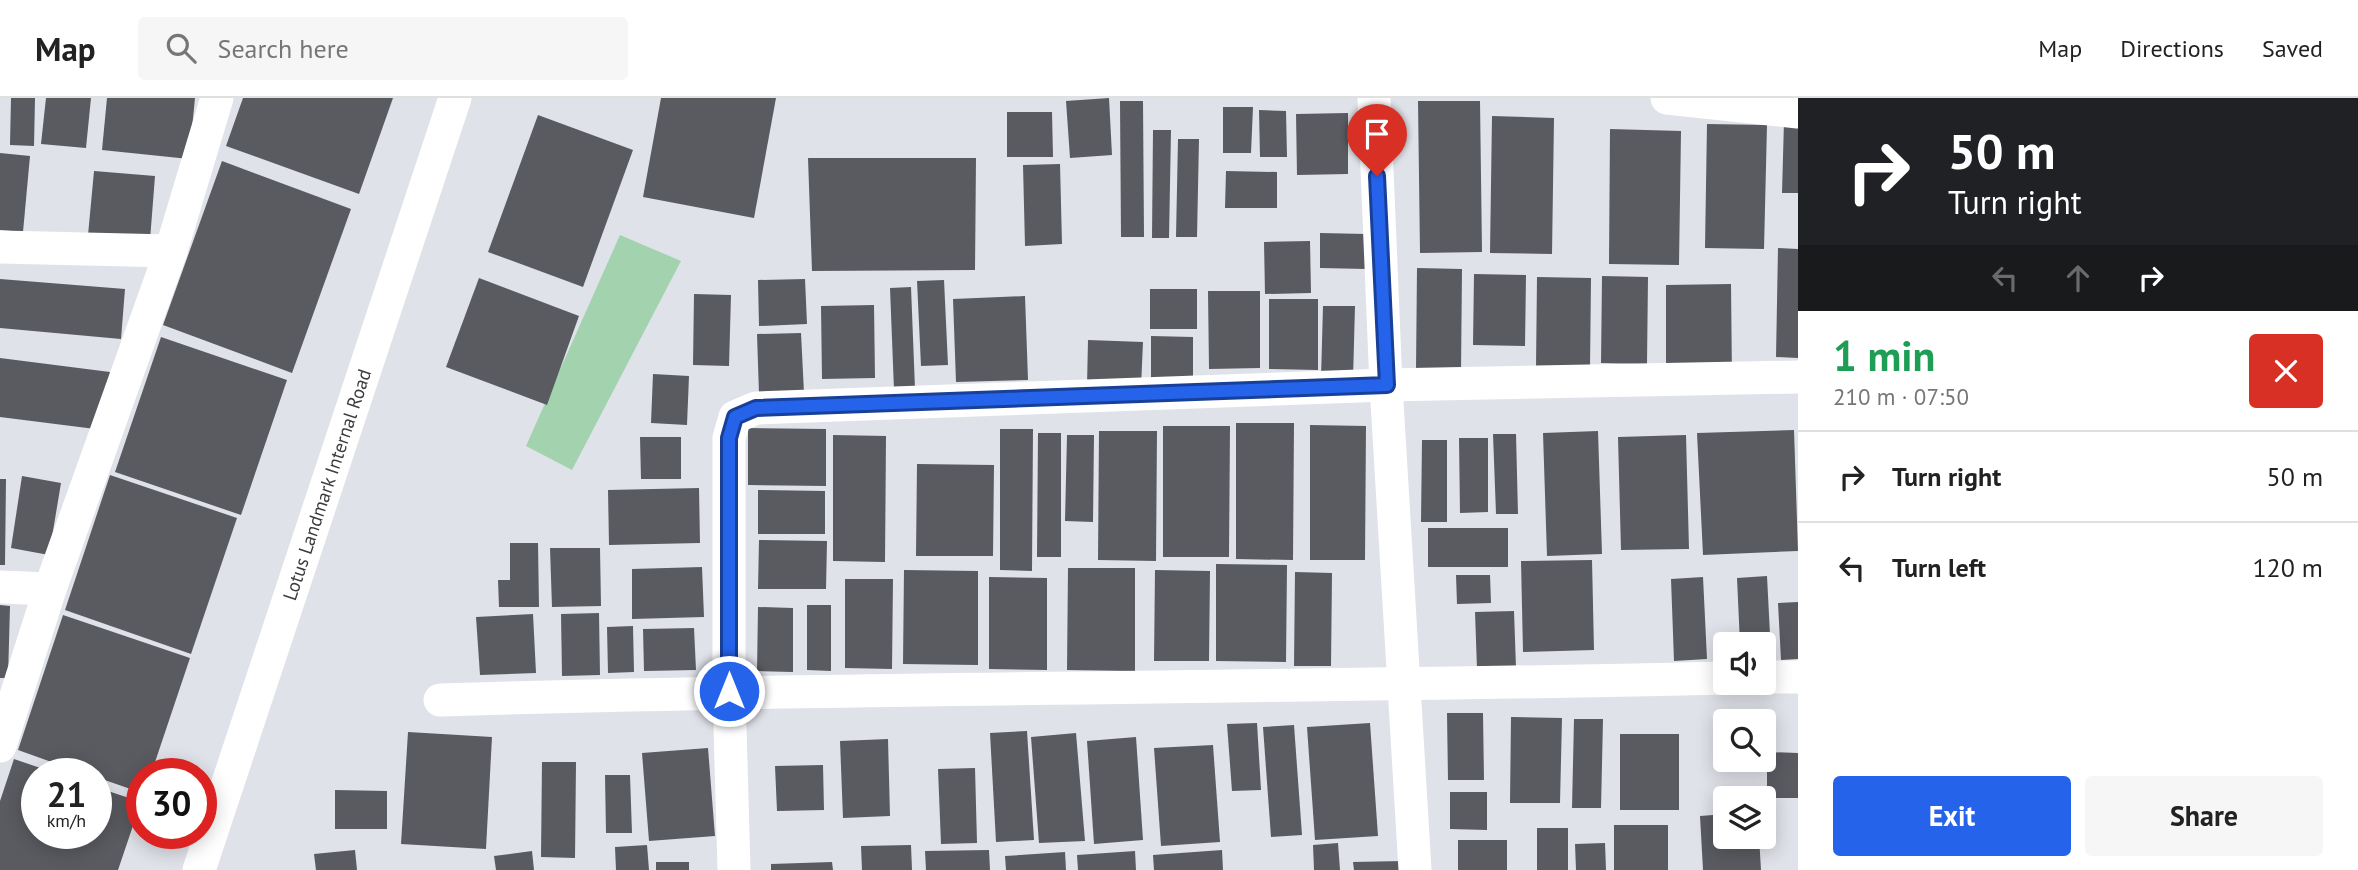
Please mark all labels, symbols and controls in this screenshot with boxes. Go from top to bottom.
search box [138,17,628,80]
text: Map [35,27,96,70]
icon: search [162,29,200,67]
text: Search here [218,32,349,65]
text: Map [2038,33,2082,64]
text: Directions [2120,33,2224,64]
text: Saved [2262,33,2323,64]
pin [1347,104,1407,176]
icon: arrive [1358,115,1396,153]
text: 50 m [1948,119,2055,183]
icon: right [1833,126,1924,217]
text: Turn right [1948,181,2082,223]
icon: left [1986,259,2024,297]
icon: ahead [2059,259,2097,297]
icon: right [2132,259,2170,297]
text: 1 min [1833,328,1935,383]
button: close [2249,334,2323,408]
street label: Lotus Landmark Internal Road [277,366,376,603]
text: 210 m · 07:50 [1833,382,1969,411]
icon: right [1833,458,1871,496]
text: Turn right [1892,460,2001,493]
text: 50 m [2267,460,2323,493]
icon: left [1833,549,1871,587]
text: Turn left [1892,551,1986,584]
text: 120 m [2252,551,2323,584]
map controls [1713,632,1776,849]
button: sound [1713,632,1776,695]
position arrow [692,654,766,728]
button: search [1713,709,1776,772]
speed limit sign: 30 [126,758,217,849]
text: 21 [47,771,86,817]
button: Exit [1833,776,2071,856]
button: Share [2085,776,2323,856]
button: layers [1713,786,1776,849]
text: km/h [47,809,86,832]

